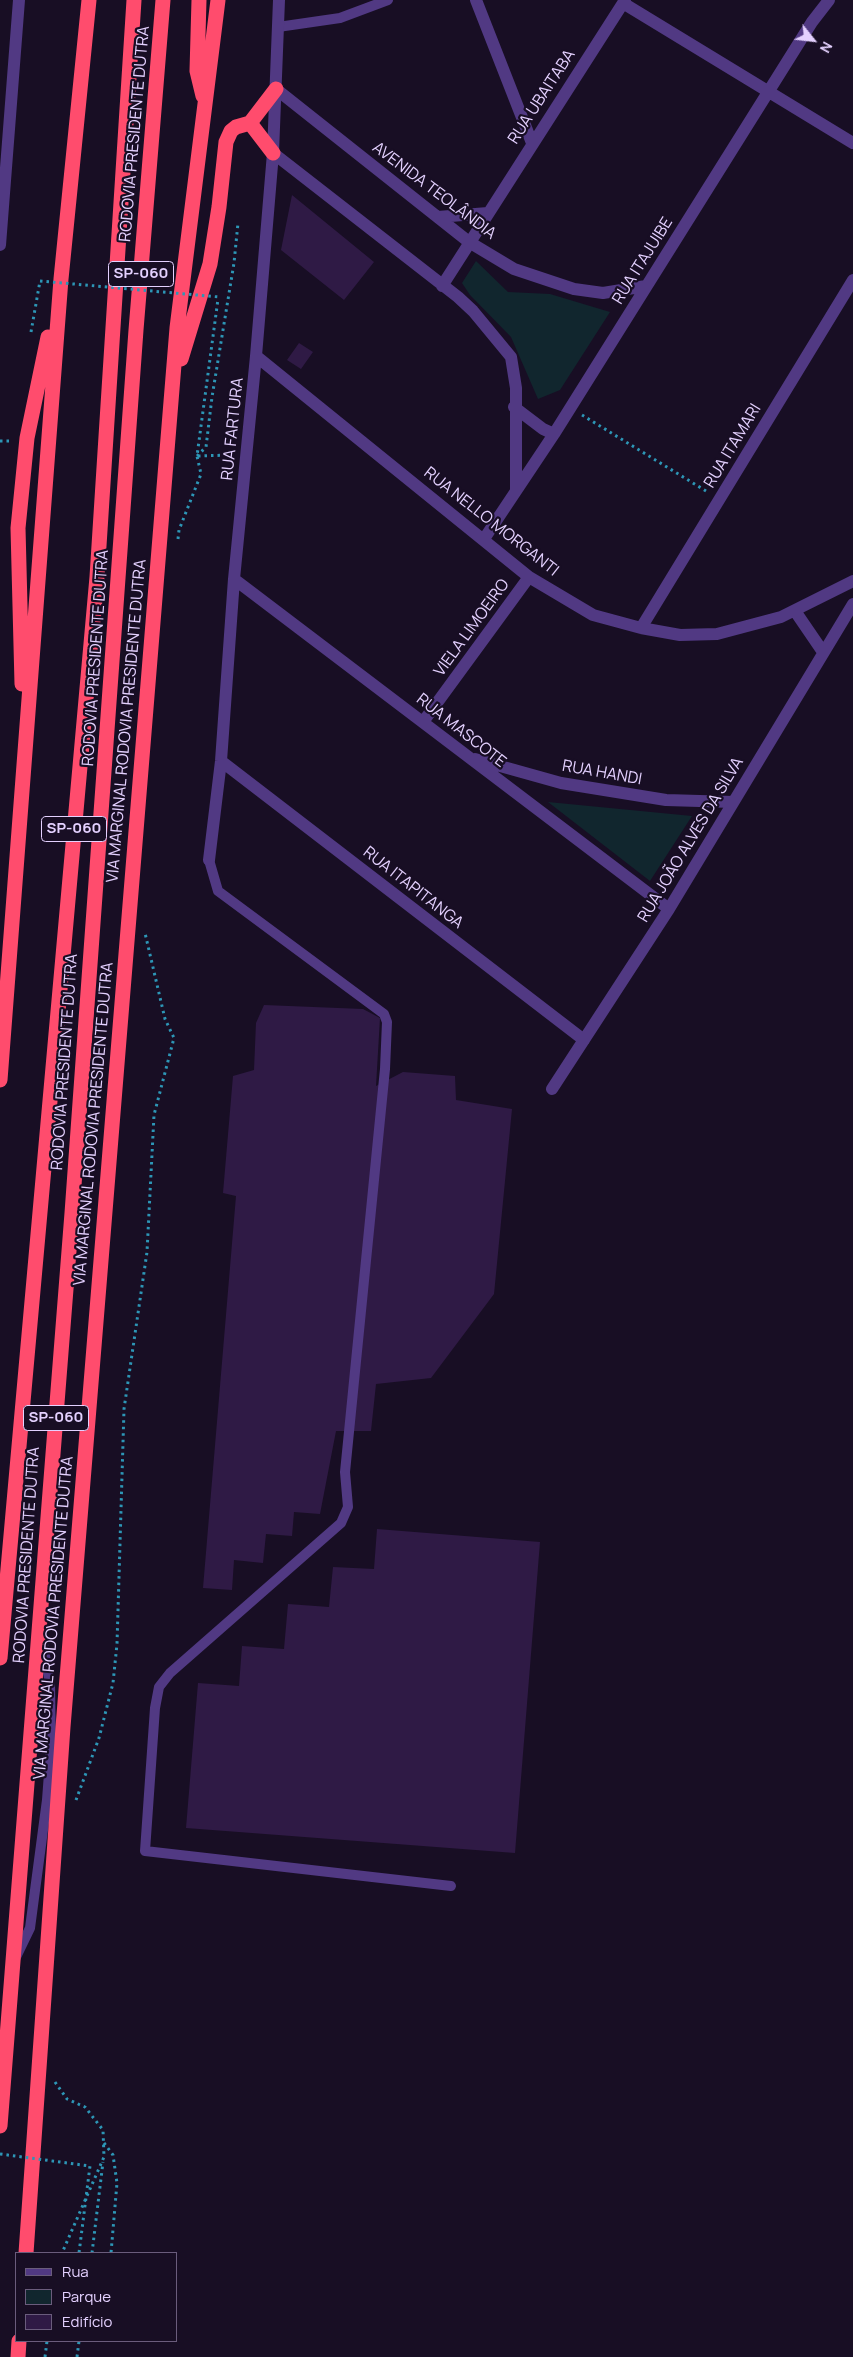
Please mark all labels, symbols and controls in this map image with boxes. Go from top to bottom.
north arrow [788,15,838,65]
street label: RODOVIA PRESIDENTE DUTRA [116,25,154,243]
text: N [816,39,837,57]
street label: RUA UBAITABA [504,46,580,148]
street label: AVENIDA TEOLÂNDIA [368,138,500,244]
street label: RUA ITAJUIBE [609,214,677,308]
road number: SP-060 [108,262,174,286]
street label: RUA FARTURA [218,377,248,481]
street label: RUA ITAMARI [700,400,766,492]
street label: RUA NELLO MORGANTI [420,463,562,581]
street label: RODOVIA PRESIDENTE DUTRA [79,549,113,767]
street label: VIA MARGINAL RODOVIA PRESIDENTE DUTRA [103,558,151,884]
street label: VIELA LIMOEIRO [430,576,514,680]
street label: RUA MASCOTE [412,690,510,772]
street label: RUA JOÃO ALVES DA SILVA [634,754,748,926]
street label: RUA HANDI [561,757,643,789]
road number: SP-060 [42,816,106,842]
street label: RUA ITAPITANGA [359,843,467,933]
street label: RODOVIA PRESIDENTE DUTRA [48,953,82,1171]
street label: VIA MARGINAL RODOVIA PRESIDENTE DUTRA [70,961,118,1287]
road number: SP-060 [23,1406,88,1430]
street label: RODOVIA PRESIDENTE DUTRA [10,1446,44,1664]
street label: VIA MARGINAL RODOVIA PRESIDENTE DUTRA [30,1455,78,1781]
legend [15,2252,178,2342]
text: Rua [62,2261,89,2282]
text: Parque [62,2286,111,2307]
text: Edifício [62,2311,112,2332]

